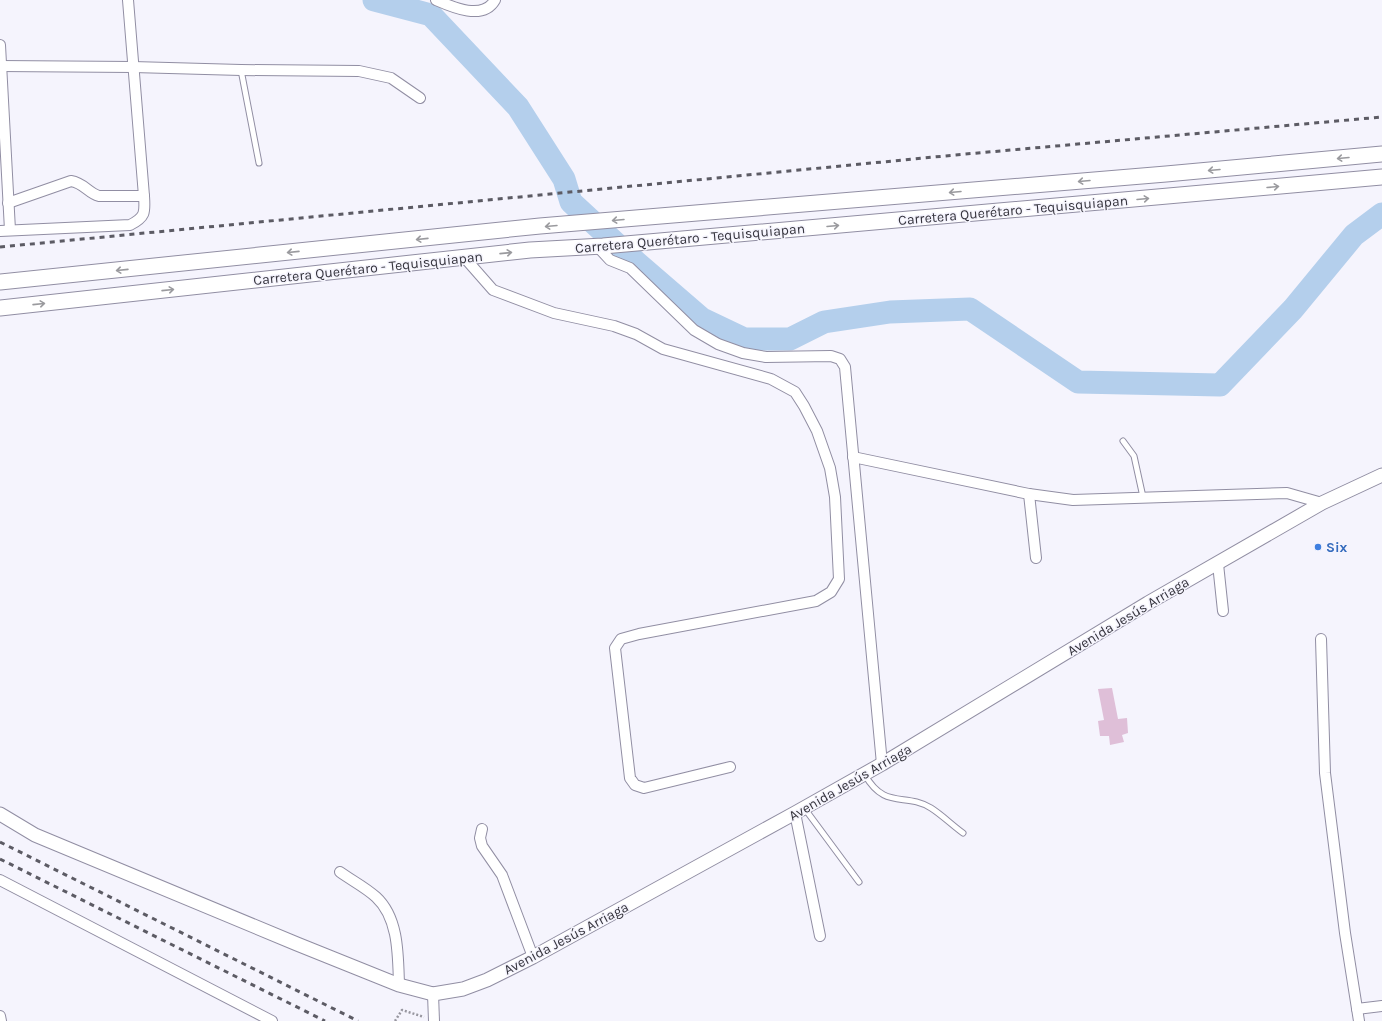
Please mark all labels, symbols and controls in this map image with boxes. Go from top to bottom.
one-way arrow [1337,154,1350,161]
one-way arrow [1208,166,1221,174]
one-way arrow [1078,178,1091,185]
one-way arrow [1266,184,1279,191]
one-way arrow [949,188,962,196]
street label: Carretera Querétaro - Tequisquiapan [897,192,1129,229]
one-way arrow [1136,195,1149,202]
one-way arrow [612,216,625,224]
street label: Carretera Querétaro - Tequisquiapan [574,220,806,257]
one-way arrow [545,222,558,229]
one-way arrow [826,222,839,229]
one-way arrow [416,235,429,242]
street label: Carretera Querétaro - Tequisquiapan [252,248,484,289]
one-way arrow [287,248,300,256]
one-way arrow [499,249,512,257]
one-way arrow [116,266,129,273]
one-way arrow [161,286,174,293]
one-way arrow [32,300,45,307]
place label: Six [1326,539,1348,556]
marker: Six [1313,542,1323,552]
street label: Avenida Jesús Arriaga [1064,573,1192,659]
street label: Avenida Jesús Arriaga [786,740,915,825]
street label: Avenida Jesús Arriaga [501,898,632,979]

